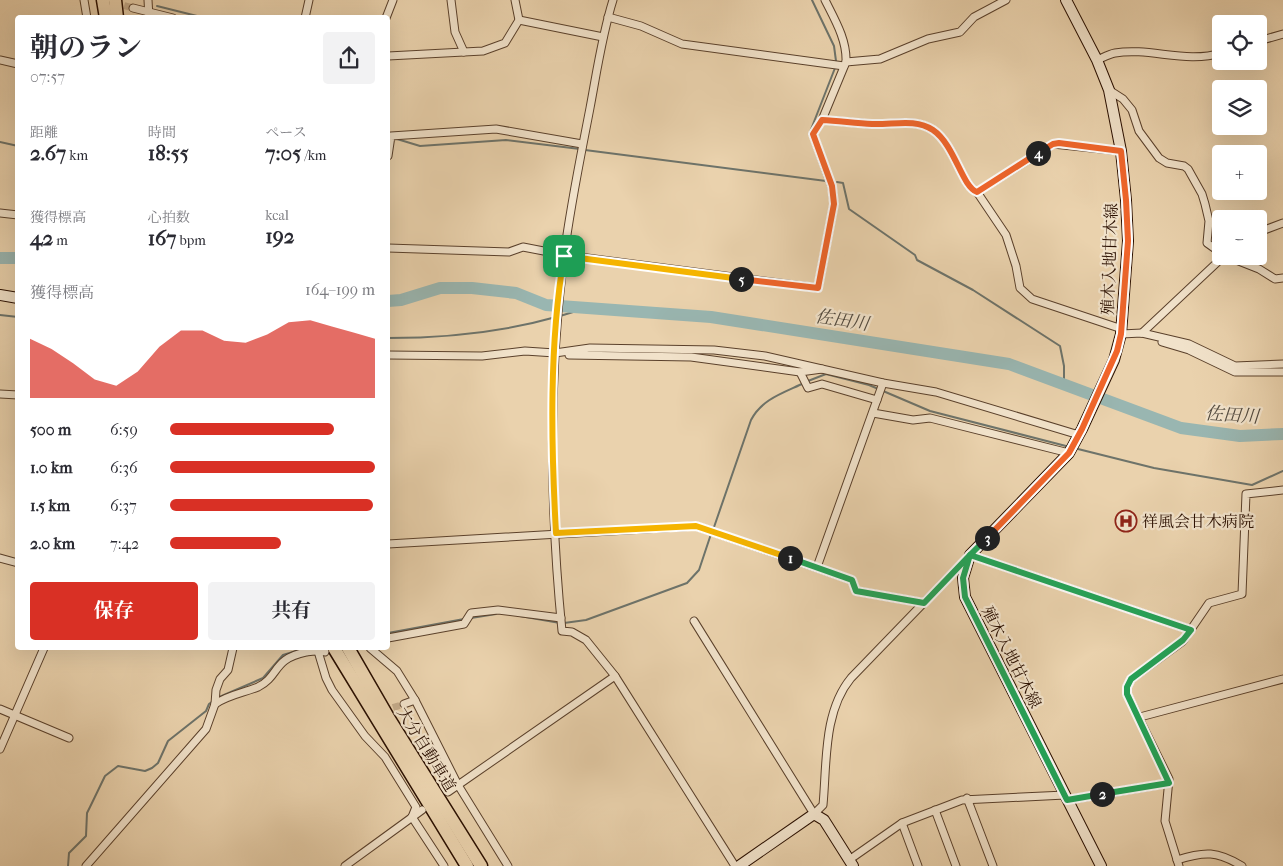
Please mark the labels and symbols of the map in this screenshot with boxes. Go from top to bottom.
pin: 4 [1026,140,1050,166]
street label: 殖木入地甘木線 [1098,203,1121,315]
pin [543,235,585,277]
pin: 5 [728,266,754,292]
water label: 佐田川 [814,306,872,335]
water label: 佐田川 [1204,403,1262,428]
hospital icon: 祥風会甘木病院 [1114,509,1138,533]
place label: 祥風会甘木病院 [1142,512,1254,531]
pin: 3 [974,526,1000,550]
pin: 1 [778,546,802,570]
street label: 殖木入地甘木線 [978,603,1045,711]
street label: 大分自動車道 [393,704,460,795]
pin: 2 [1090,782,1114,806]

